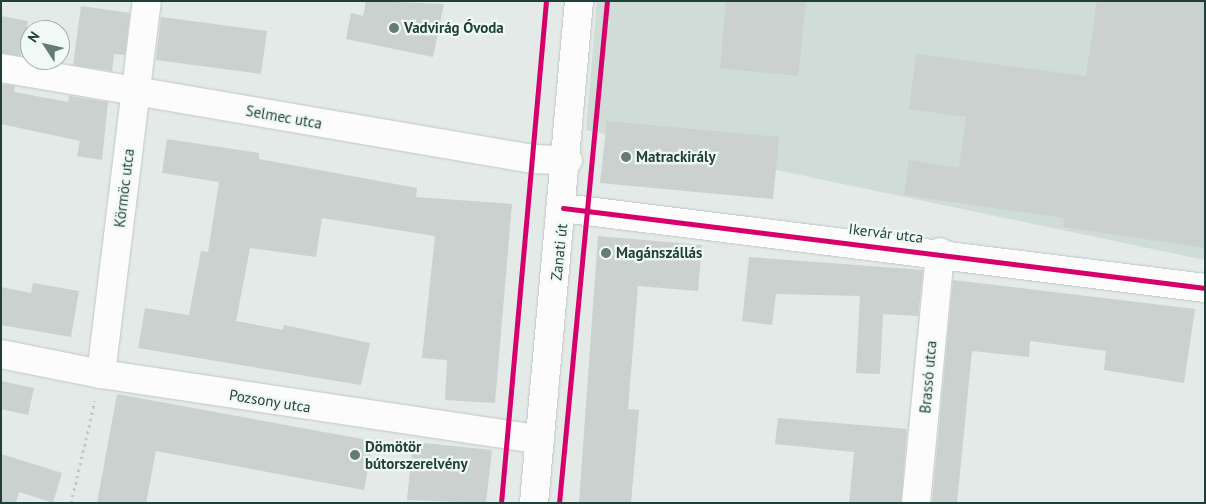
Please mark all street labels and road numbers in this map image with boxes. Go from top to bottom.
street label: Selmec utca [244,101,324,133]
street label: Körmöc utca [110,147,138,229]
street label: Ikervár utca [848,219,924,247]
street label: Zanati út [547,223,571,281]
street label: Brassó utca [916,340,940,414]
street label: Pozsony utca [228,386,312,416]

